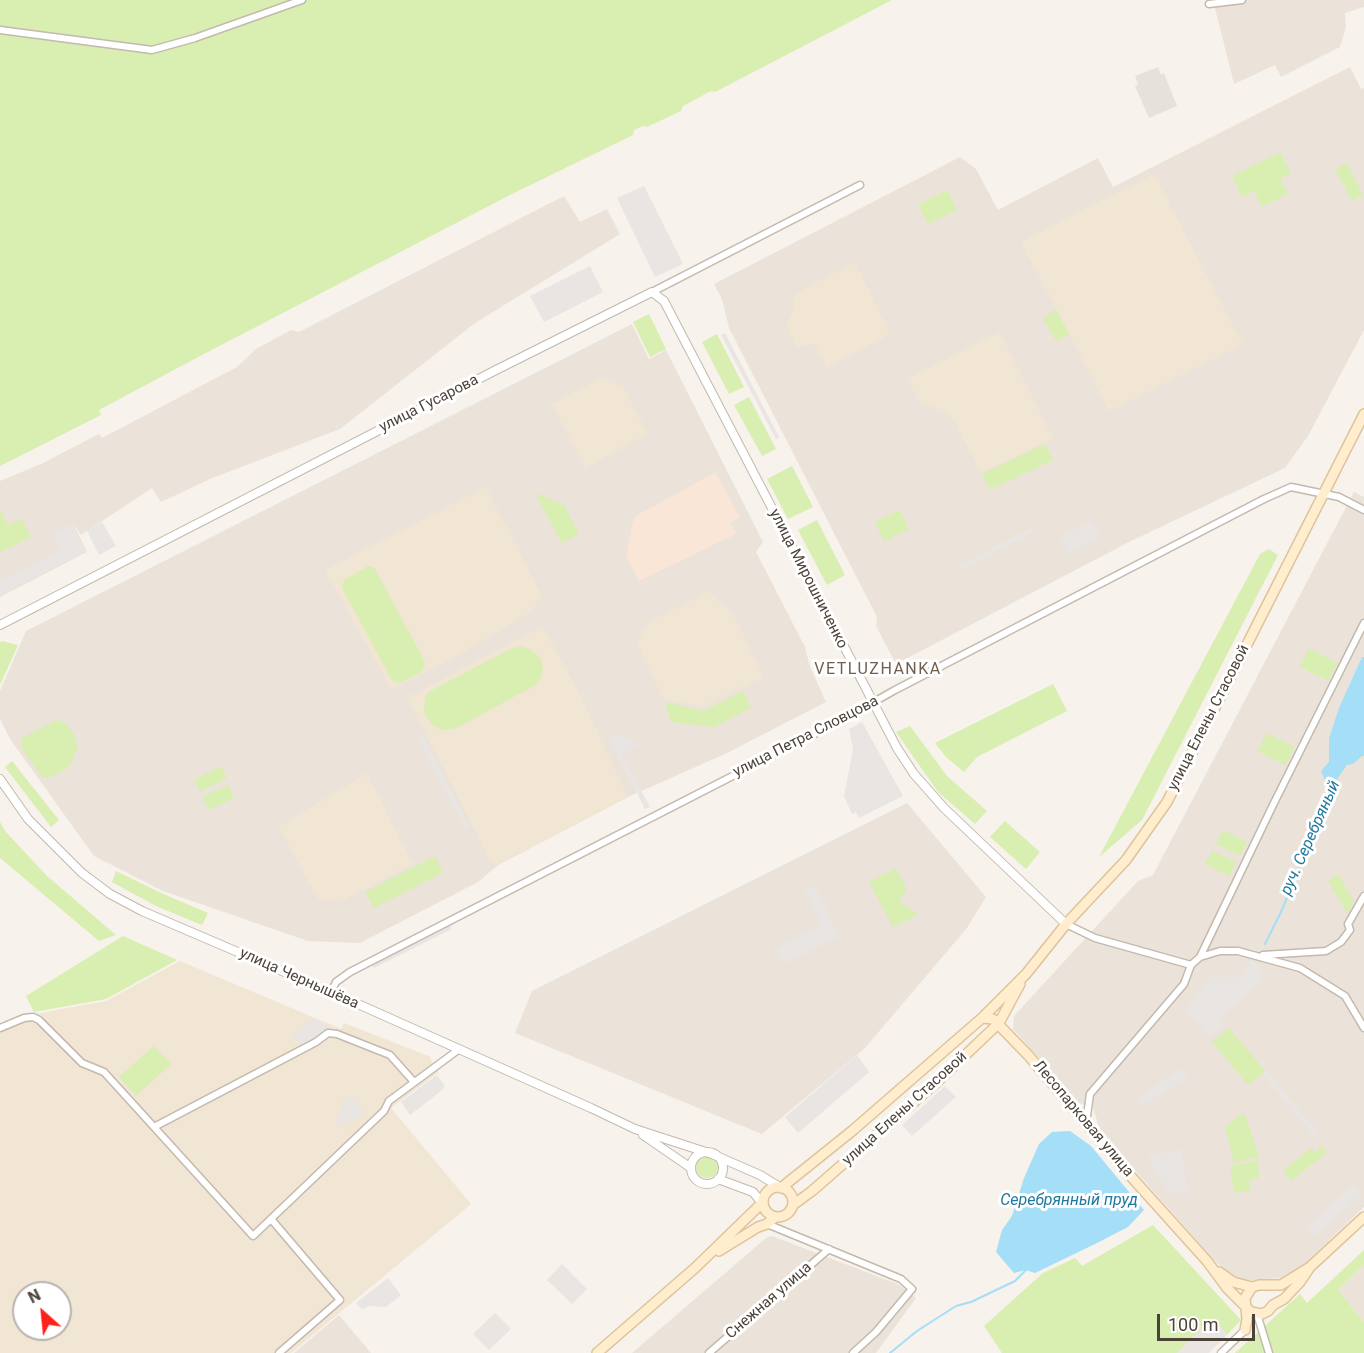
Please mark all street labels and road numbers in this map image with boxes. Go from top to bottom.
street label: улица Гусарова [376,371,482,437]
street label: улица Мирошниченко [765,506,851,652]
street label: улица Елены Стасовой [1164,642,1254,794]
street label: улица Петра Словцова [730,692,882,782]
street label: улица Чернышёва [237,945,361,1013]
street label: улица Елены Стасовой [839,1048,971,1170]
street label: Лесопарковая улица [1029,1057,1137,1181]
street label: Снежная улица [722,1259,816,1343]

